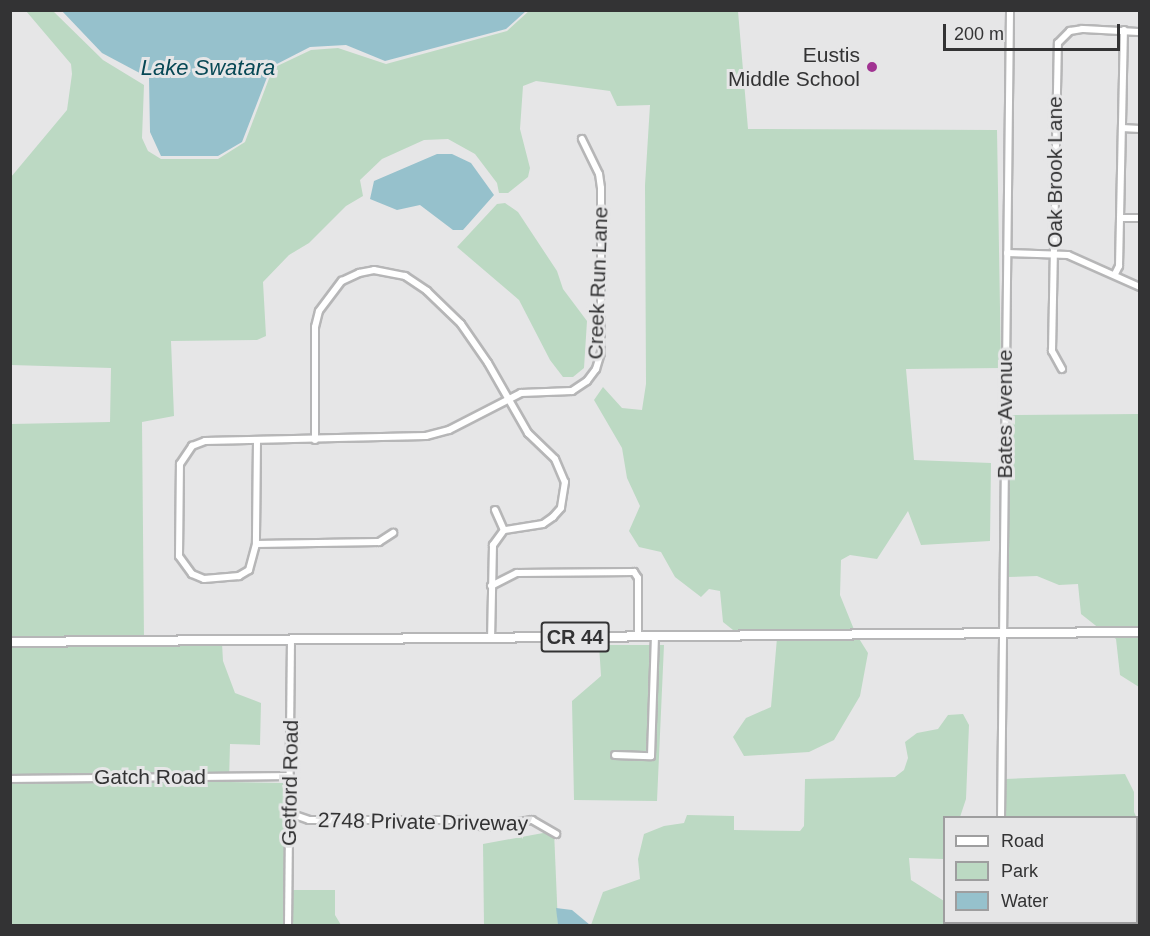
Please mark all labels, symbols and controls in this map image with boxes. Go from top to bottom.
scale bar [946,12,1123,50]
text: 200 m [954,24,1004,44]
place label: Eustis Middle School [728,42,860,92]
water label: Lake Swatara [141,55,275,81]
marker: Eustis Middle School [865,60,879,74]
street label: Oak Brook Lane [1042,96,1068,248]
street label: Creek Run Lane [583,206,613,360]
street label: Bates Avenue [992,349,1018,479]
road number: CR 44 [540,620,610,654]
street label: Getford Road [276,720,304,846]
street label: Gatch Road [94,764,206,790]
street label: 2748 Private Driveway [318,808,528,836]
legend [943,816,1138,924]
text: Road [1001,831,1044,851]
text: Park [1001,861,1038,881]
text: Water [1001,891,1048,911]

